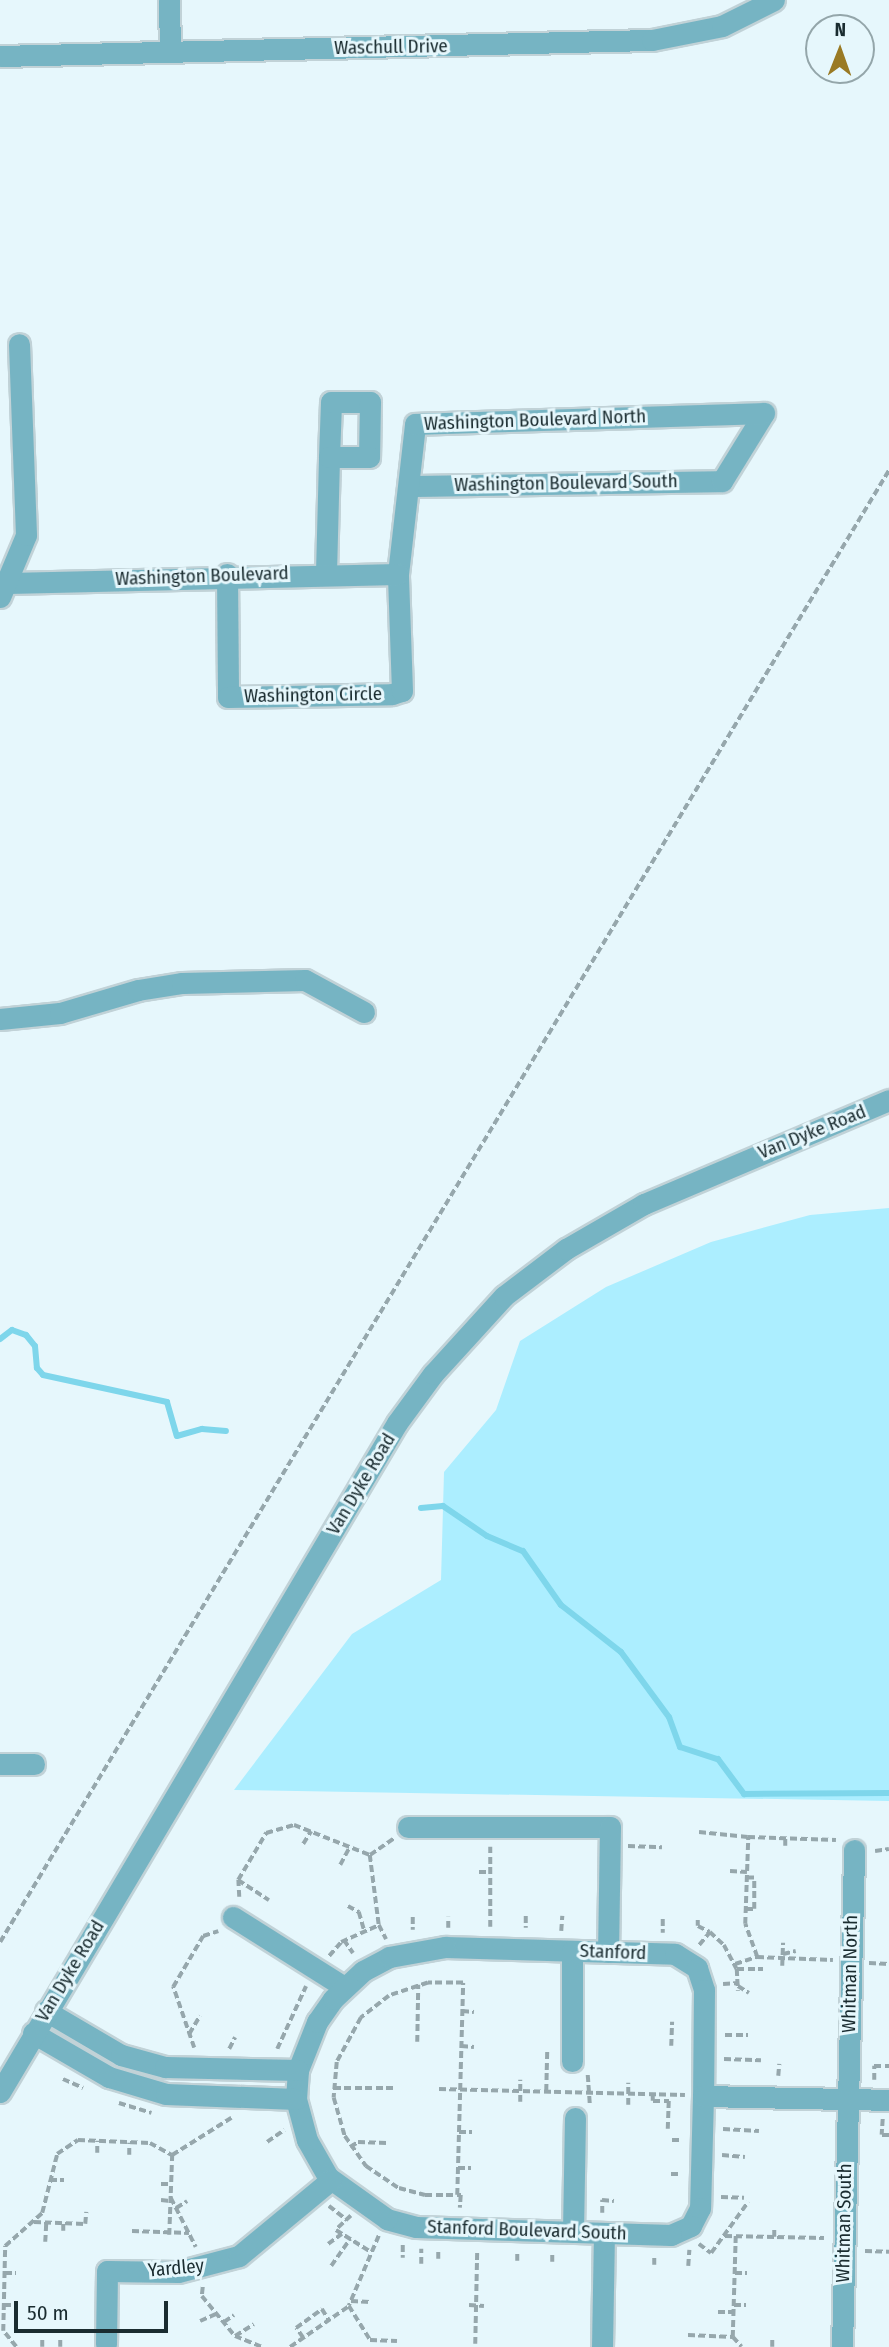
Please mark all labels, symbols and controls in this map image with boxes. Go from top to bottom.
north arrow [805,14,875,84]
text: N [834,18,846,41]
street label: Waschull Drive [334,35,448,59]
street label: Washington Boulevard North [424,405,646,435]
street label: Washington Boulevard South [454,470,678,496]
street label: Washington Boulevard [115,562,289,590]
street label: Washington Circle [244,682,382,708]
street label: Van Dyke Road [755,1100,869,1164]
street label: Van Dyke Road [322,1429,400,1539]
street label: Whitman North [838,1915,862,2033]
street label: Van Dyke Road [31,1916,109,2026]
street label: Stanford [579,1939,647,1965]
street label: Whitman South [832,2163,856,2283]
street label: Stanford Boulevard South [427,2215,627,2245]
street label: Yardley [147,2254,205,2282]
scale bar [18,2288,172,2332]
text: 50 m [27,2300,69,2326]

